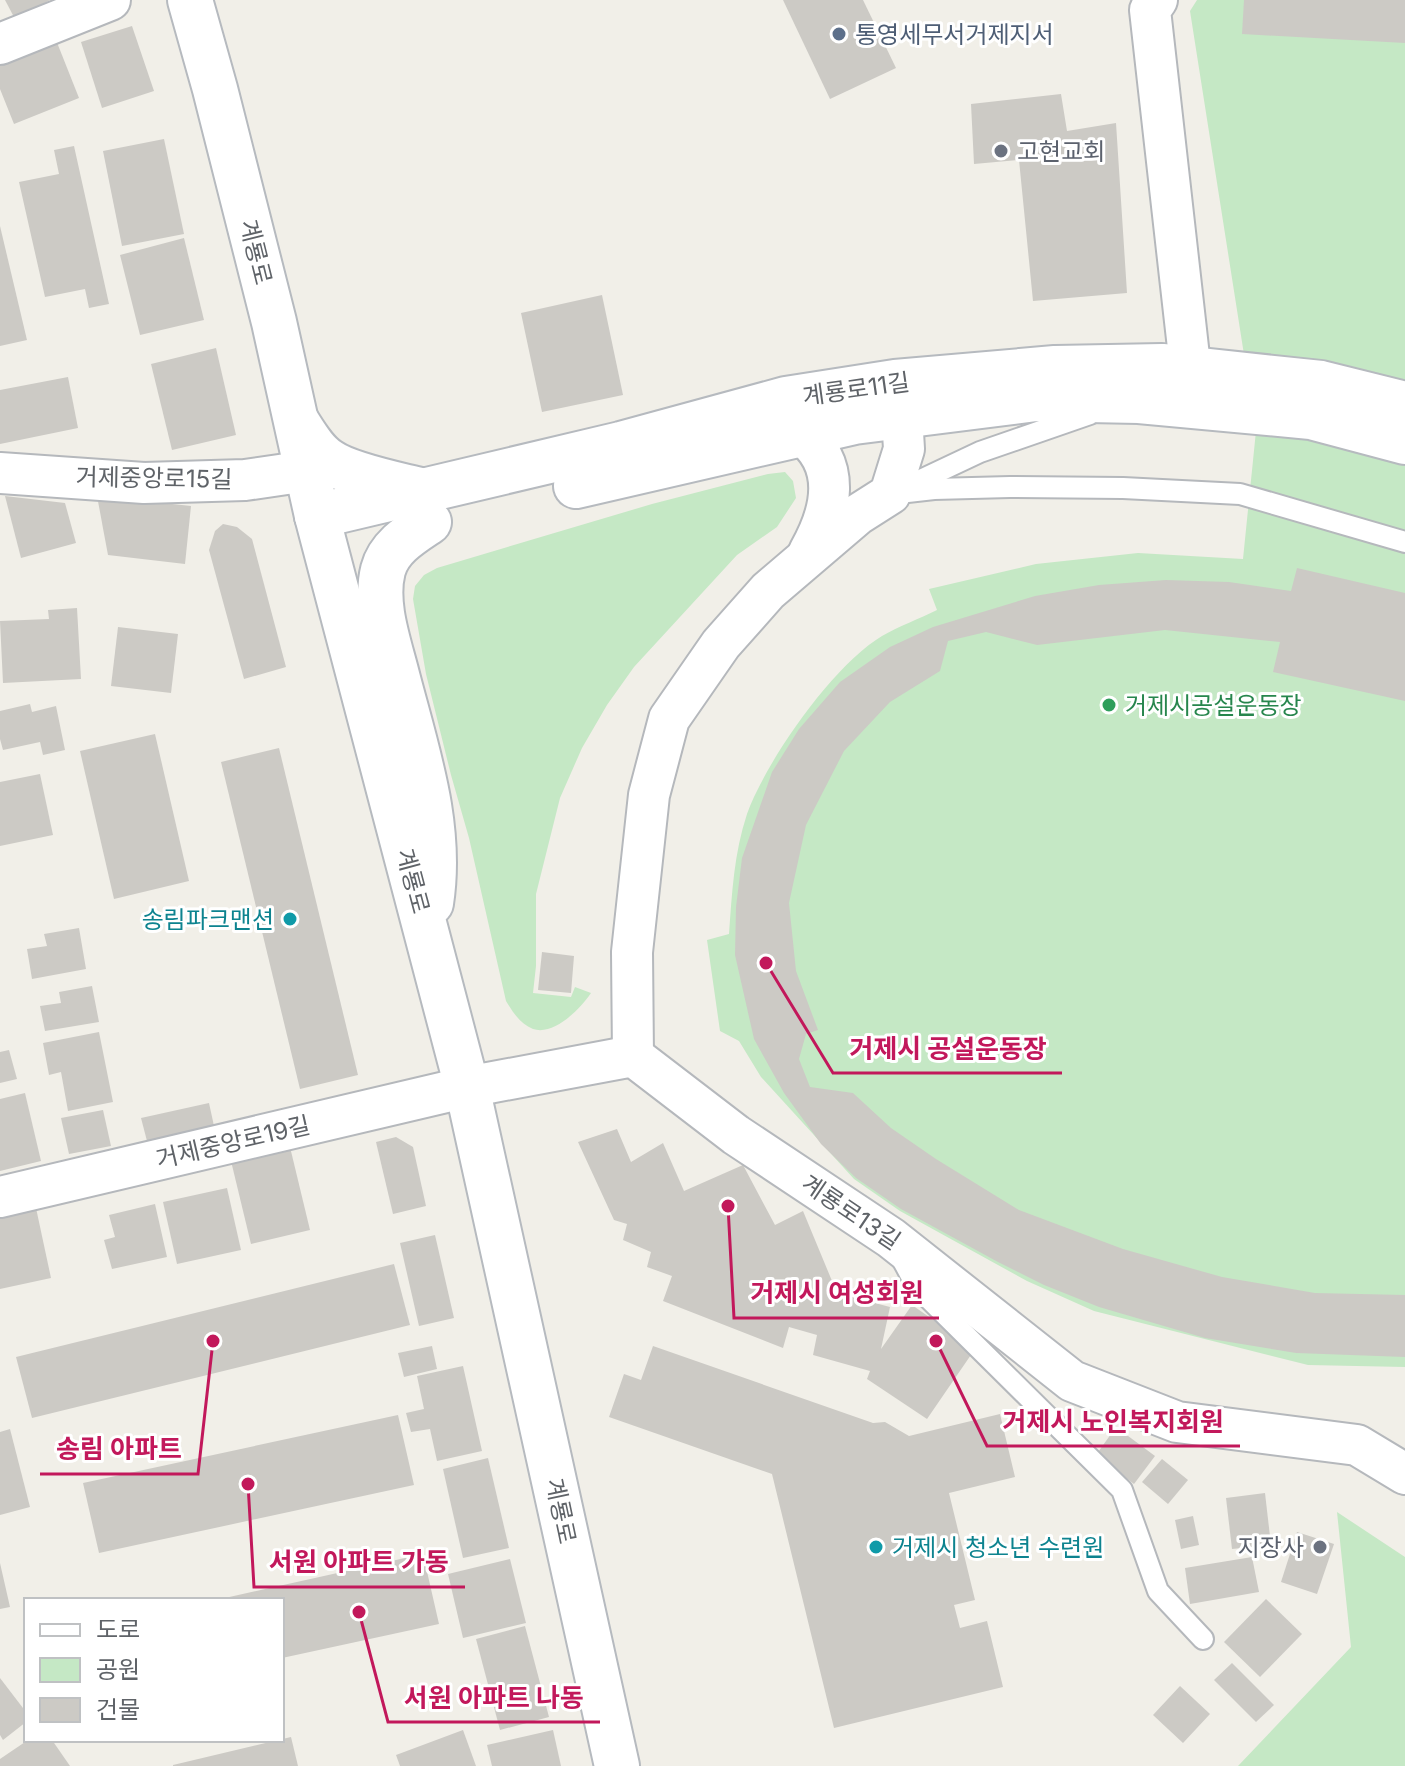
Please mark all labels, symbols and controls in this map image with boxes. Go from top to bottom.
place label: 통영세무서거제지서 [855,20,1054,49]
marker: 통영세무서거제지서 [830,25,848,43]
place label: 고현교회 [1017,137,1105,166]
marker: 고현교회 [992,142,1010,160]
street label: 계룡로 [234,216,278,288]
street label: 계룡로11길 [801,367,911,411]
street label: 거제중앙로15길 [75,462,233,494]
place label: 거제시공설운동장 [1125,691,1302,720]
marker: 거제시공설운동장 [1100,696,1118,714]
street label: 계룡로 [390,845,436,917]
place label: 송림파크맨션 [142,905,274,934]
marker: 송림파크맨션 [281,910,299,928]
callout: 거제시 공설운동장 [833,1023,1062,1073]
text: 거제시 공설운동장 [849,1033,1047,1064]
street label: 거제중앙로19길 [153,1110,313,1174]
street label: 계룡로13길 [796,1168,906,1256]
callout: 거제시 여성회원 [734,1268,939,1318]
text: 거제시 여성회원 [750,1277,924,1308]
callout: 거제시 노인복지회원 [987,1396,1240,1446]
text: 거제시 노인복지회원 [1002,1406,1224,1437]
callout: 송림 아파트 [40,1424,198,1474]
text: 송림 아파트 [56,1433,182,1464]
street label: 계룡로 [540,1476,582,1546]
place label: 거제시 청소년 수련원 [892,1533,1104,1562]
place label: 지장사 [1238,1533,1304,1562]
callout: 서원 아파트 가동 [254,1537,465,1587]
marker: 거제시 청소년 수련원 [867,1538,885,1556]
marker: 지장사 [1311,1538,1329,1556]
text: 서원 아파트 가동 [269,1546,449,1577]
legend [24,1598,284,1742]
text: 도로 [96,1615,140,1644]
text: 공원 [96,1655,140,1684]
callout: 서원 아파트 나동 [388,1672,600,1722]
text: 서원 아파트 나동 [404,1682,584,1713]
text: 건물 [96,1695,140,1724]

